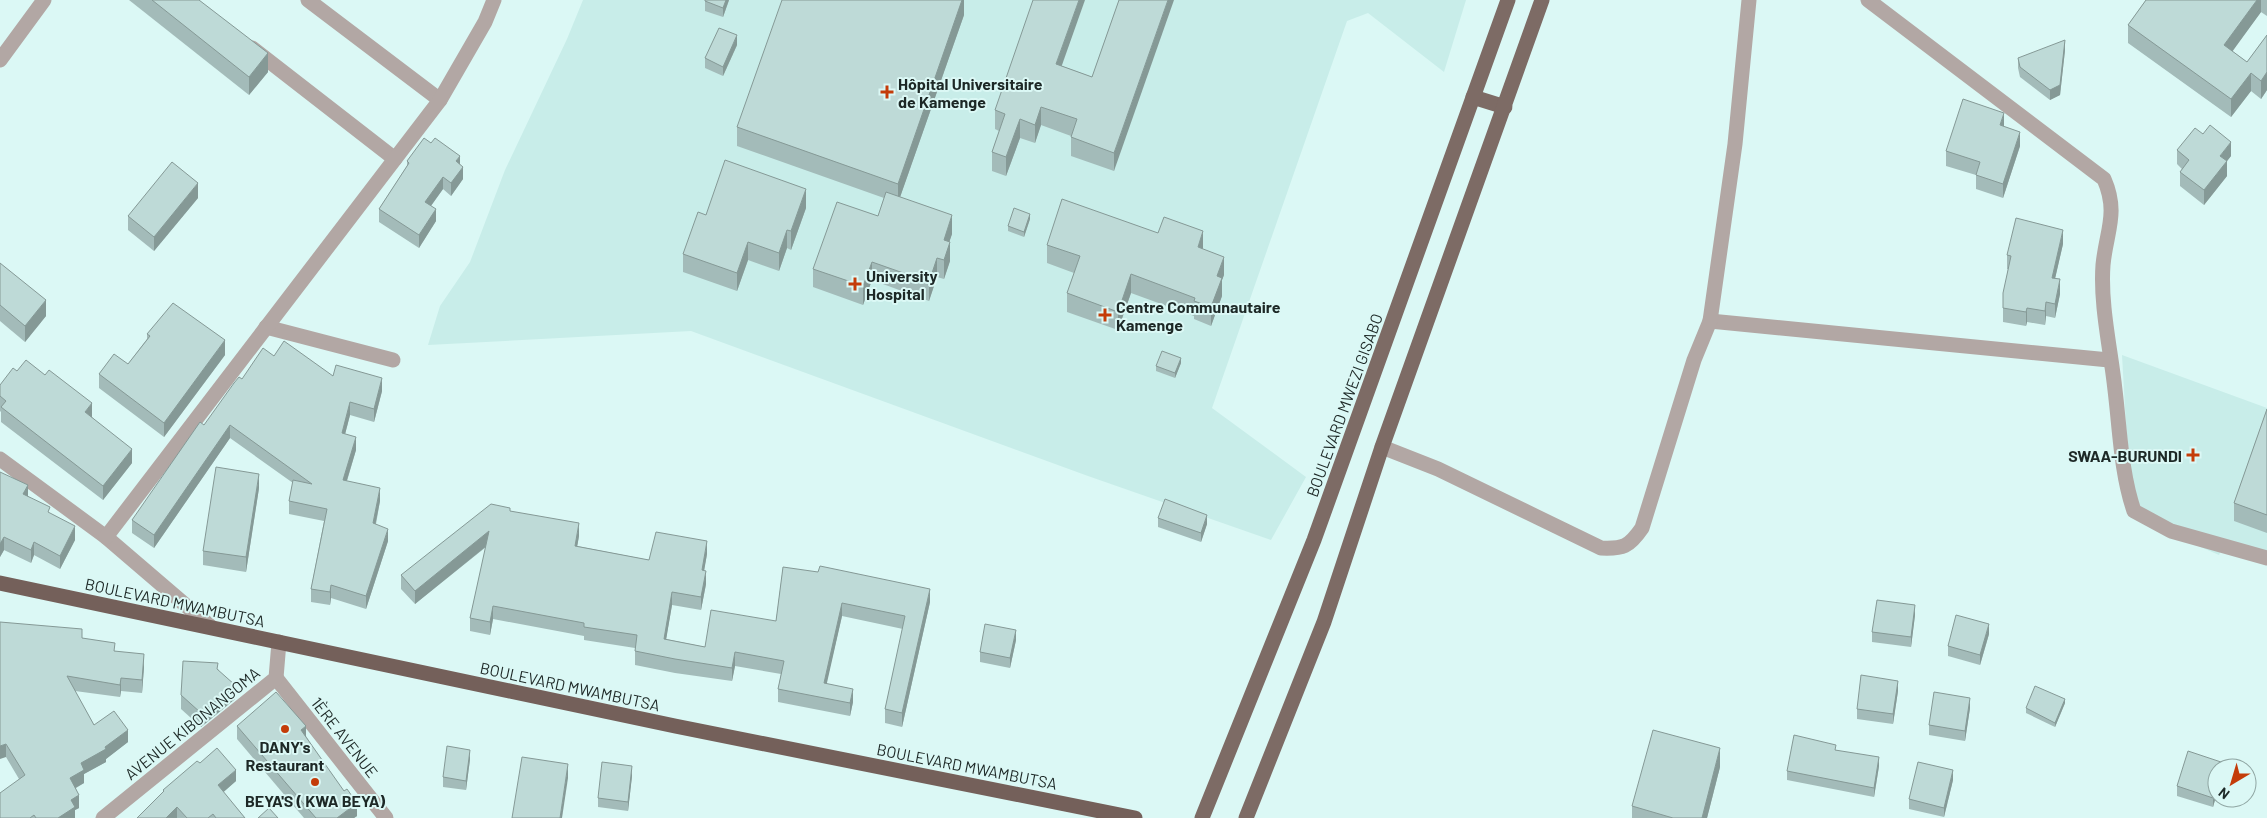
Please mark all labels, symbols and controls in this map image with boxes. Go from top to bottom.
place label: Hôpital Universitaire de Kamenge [898,74,1043,111]
marker: Hôpital Universitaire de Kamenge [880,85,894,99]
place label: University Hospital [866,266,938,303]
marker: University Hospital [848,277,862,291]
place label: Centre Communautaire Kamenge [1116,297,1281,334]
marker: Centre Communautaire Kamenge [1098,308,1112,322]
street label: BOULEVARD MWEZI GISABO [1302,311,1386,499]
place label: SWAA-BURUNDI [2068,446,2182,465]
marker: SWAA-BURUNDI [2186,448,2200,462]
street label: BOULEVARD MWAMBUTSA [83,574,267,630]
street label: BOULEVARD MWAMBUTSA [478,658,662,714]
street label: AVENUE KIBONANGOMA [121,663,263,783]
street label: 1ÈRE AVENUE [308,693,382,781]
marker: DANY's Restaurant [279,723,291,735]
place label: DANY's Restaurant [246,737,324,774]
street label: BOULEVARD MWAMBUTSA [875,739,1059,793]
north arrow [2207,758,2257,808]
marker: BEYA'S ( KWA BEYA) [309,776,321,788]
text: N [2215,784,2233,803]
place label: BEYA'S ( KWA BEYA) [245,791,386,810]

